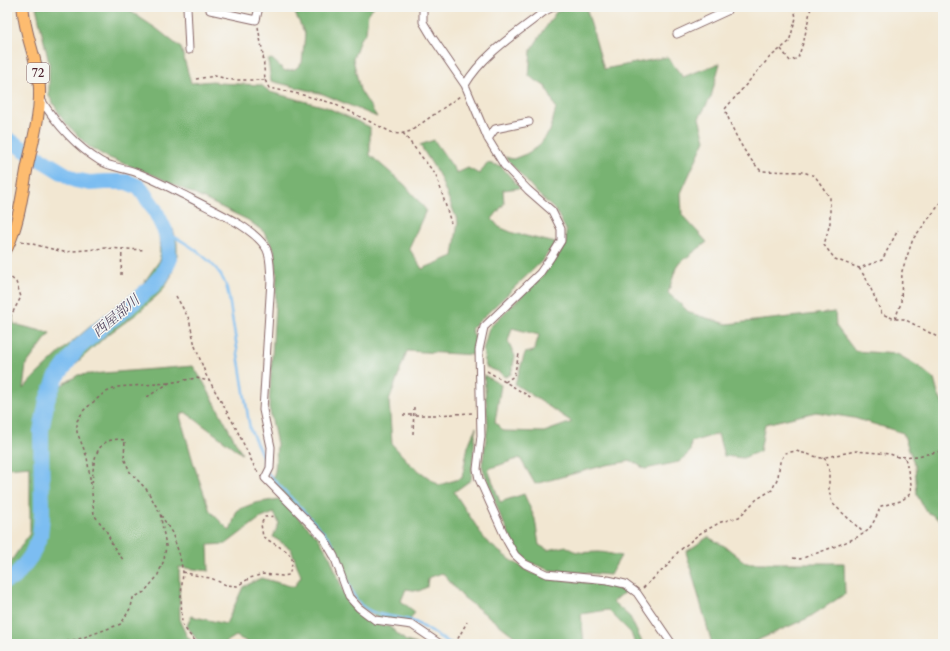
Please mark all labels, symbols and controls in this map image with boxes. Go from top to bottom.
road number: 72 [27,63,49,83]
water label: 西屋部川 [88,289,145,341]

